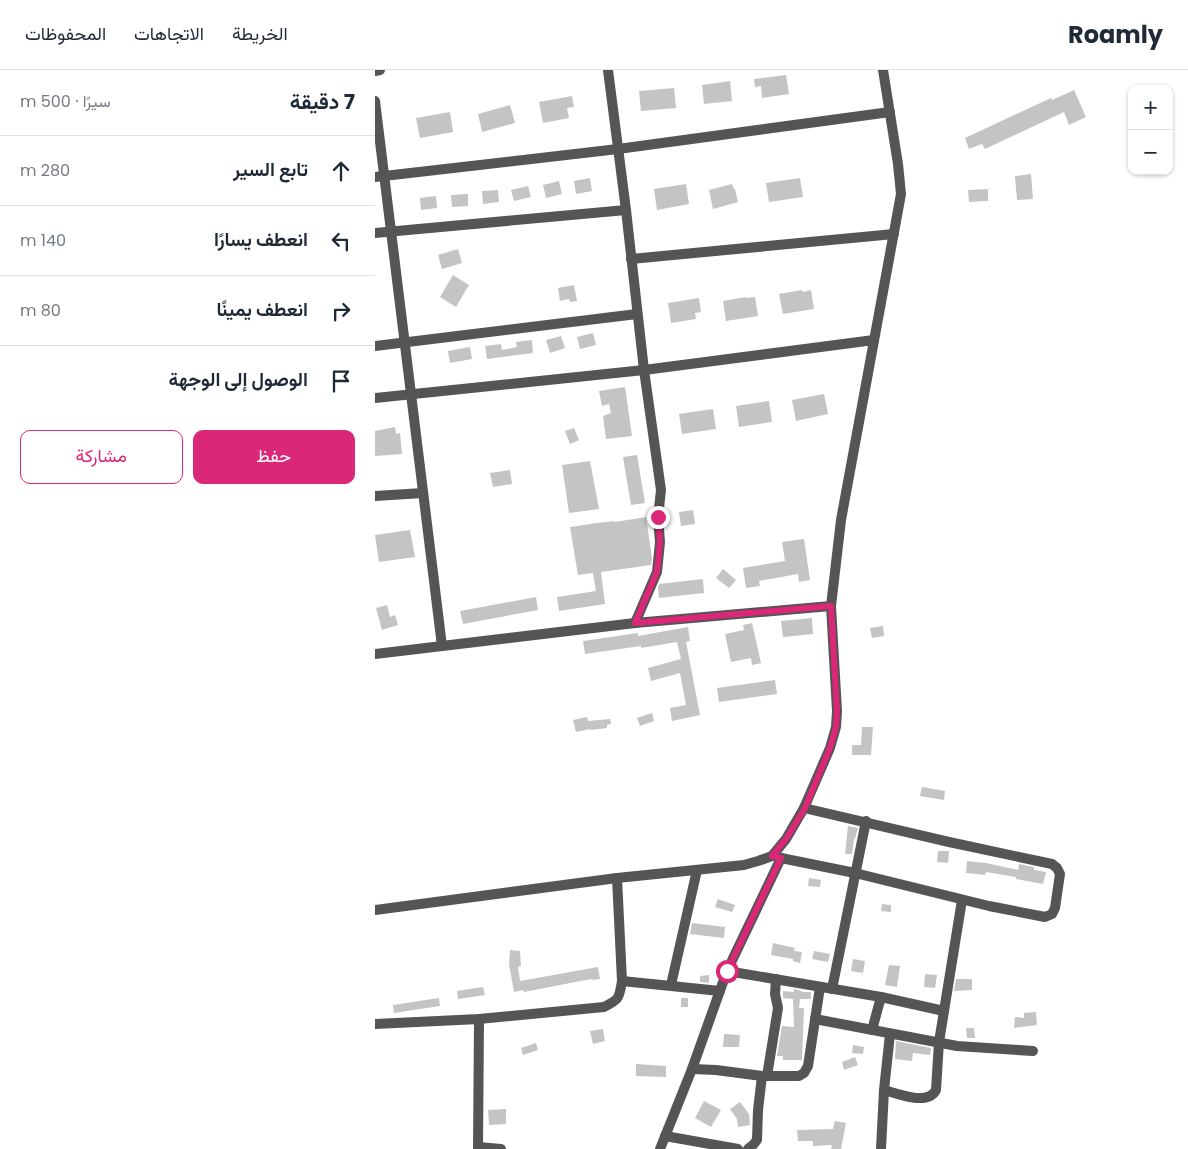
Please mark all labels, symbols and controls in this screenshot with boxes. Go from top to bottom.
text: Roamly [1068,18,1163,51]
text: المحفوظات [25,21,106,46]
text: الاتجاهات [134,21,204,46]
text: الخريطة [232,21,288,46]
map controls [1128,85,1173,175]
button: + [1128,85,1173,130]
text: 7 دقيقة [290,87,355,116]
text: سيرًا · 500 m [20,90,111,113]
button: − [1128,130,1173,175]
text: تابع السير [233,156,308,183]
icon: ahead [327,157,355,185]
text: 280 m [20,159,70,182]
text: انعطف يسارًا [214,226,308,253]
icon: left [327,227,355,255]
text: 140 m [20,229,66,252]
text: انعطف يمينًا [216,296,308,323]
icon: right [327,297,355,325]
text: 80 m [20,299,61,322]
text: الوصول إلى الوجهة [169,366,308,393]
icon: arrive [327,367,355,395]
button: مشاركة [20,430,183,484]
button: حفظ [193,430,355,484]
route end [647,506,670,529]
route start [716,960,739,983]

